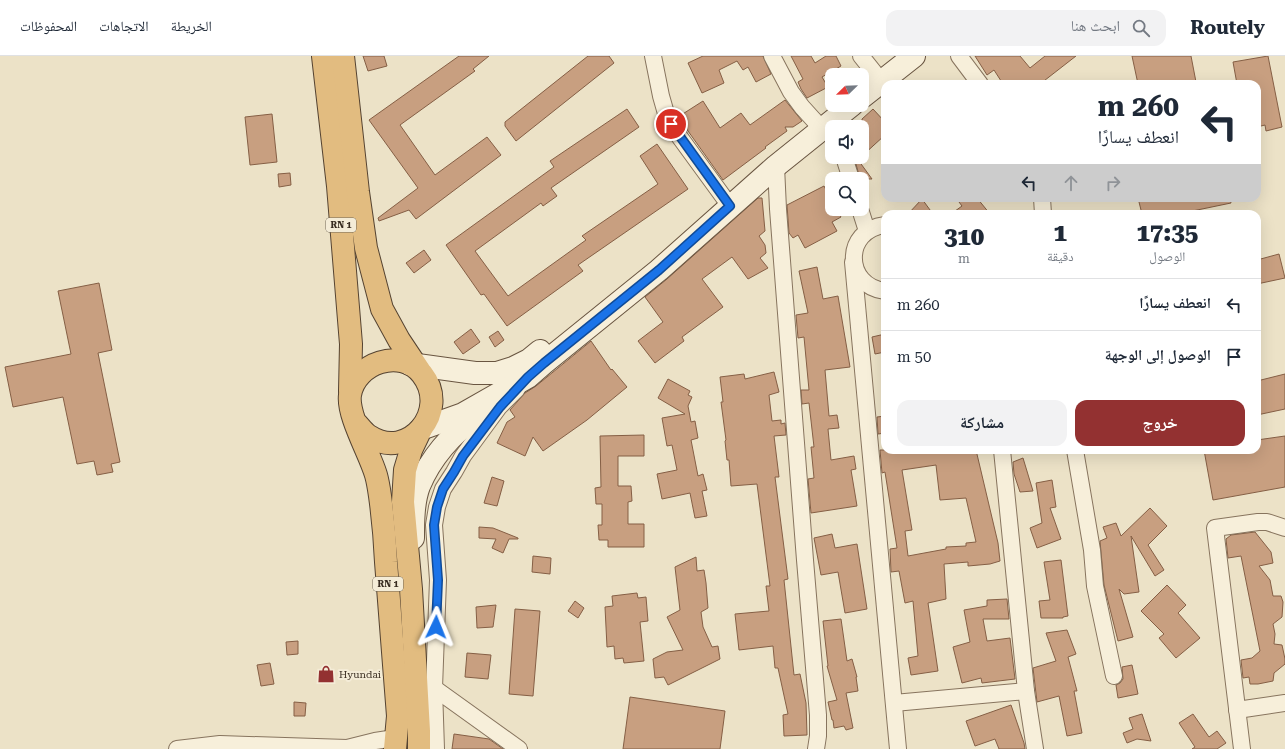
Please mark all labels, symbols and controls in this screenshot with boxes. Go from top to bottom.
search box [886,10,1166,46]
text: Routely [1190,16,1265,39]
text: ابحث هنا [1071,17,1120,35]
icon: search [1130,17,1152,39]
text: المحفوظات [20,18,77,34]
text: الاتجاهات [99,18,149,34]
text: الخريطة [171,18,212,34]
north arrow [825,68,869,112]
map controls [825,68,869,216]
text: 260 m [1098,90,1179,123]
icon: left [1193,96,1245,148]
pin [654,107,688,141]
icon: arrive [660,113,682,135]
button: sound [825,120,869,164]
text: انعطف يسارًا [1098,126,1179,147]
button: search [825,172,869,216]
icon: left [1018,172,1040,194]
icon: ahead [1060,172,1082,194]
icon: right [1102,172,1124,194]
road number: RN 1 [326,218,356,232]
text: 1 [1054,219,1067,247]
text: 17:35 [1136,219,1198,247]
text: 310 [944,223,984,251]
text: دقيقة [1047,249,1074,264]
text: الوصول [1149,249,1185,264]
text: m [958,251,970,266]
text: انعطف يسارًا [1139,294,1211,312]
icon: left [1223,294,1245,316]
text: 260 m [897,296,940,314]
text: الوصول إلى الوجهة [1105,346,1211,364]
icon: arrive [1223,346,1245,368]
text: 50 m [897,348,931,366]
button: مشاركة [897,400,1067,446]
button: خروج [1075,400,1245,446]
road number: RN 1 [373,577,403,591]
position arrow [415,606,457,648]
shop icon: Hyundai [316,664,336,684]
place label: Hyundai [339,669,381,680]

